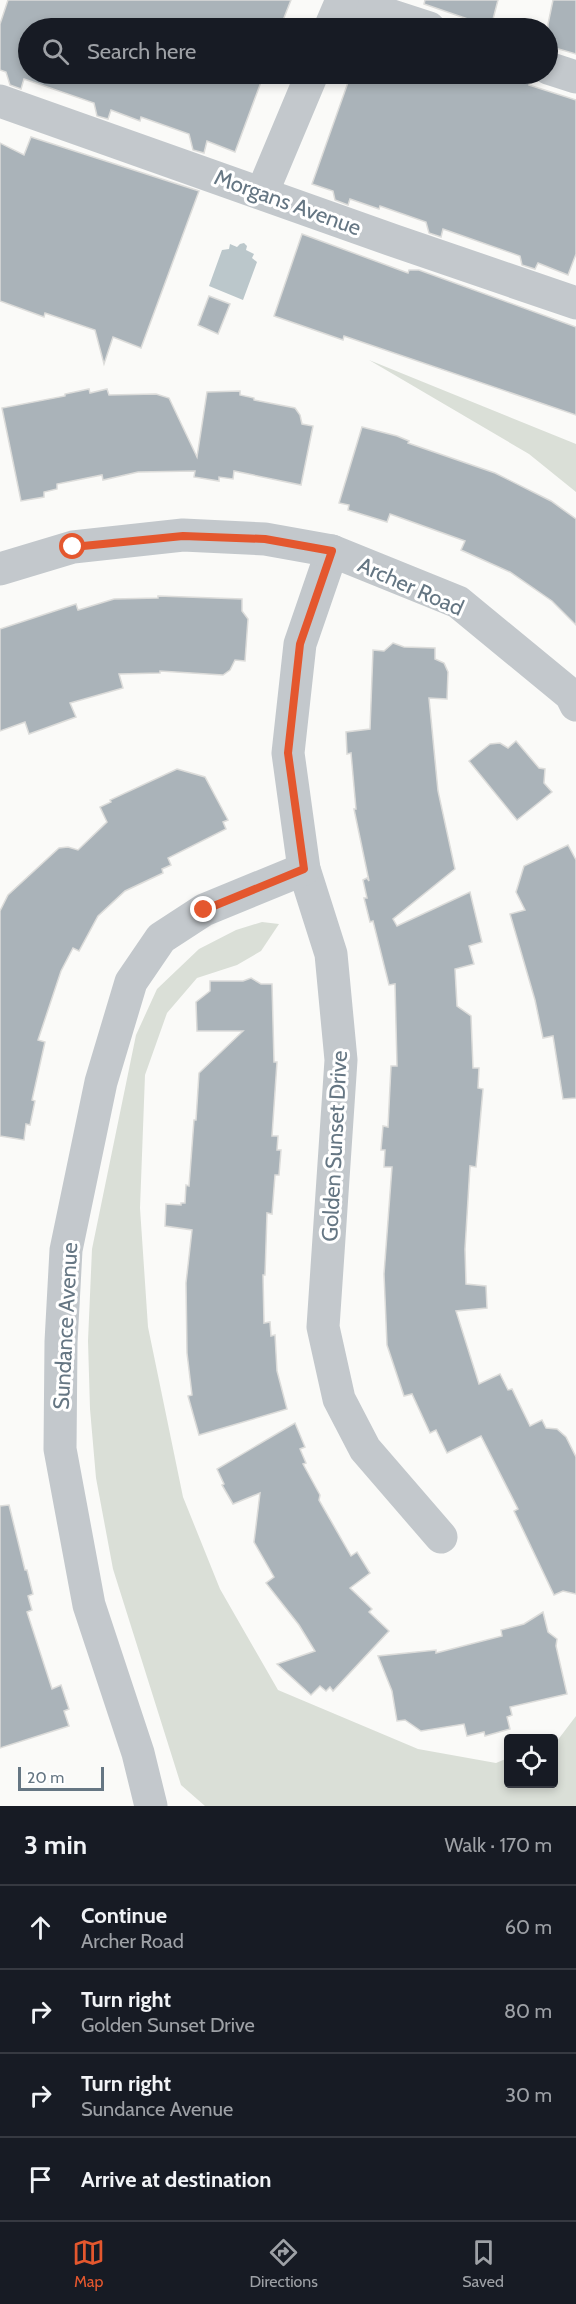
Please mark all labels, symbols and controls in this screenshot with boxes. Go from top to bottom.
search box [18,18,558,84]
icon: search [39,35,72,68]
text: Search here [87,38,196,65]
street label: Morgans Avenue [211,163,365,242]
route start [59,533,85,559]
street label: Archer Road [354,551,468,622]
route end [190,896,216,922]
street label: Golden Sunset Drive [316,1050,353,1242]
street label: Sundance Avenue [48,1242,83,1410]
map controls [504,1734,558,1788]
button: locate [504,1734,558,1788]
scale bar [18,1764,104,1792]
text: 20 m [27,1768,64,1787]
text: 3 min [24,1829,87,1861]
text: Walk · 170 m [444,1833,552,1857]
text: Continue [81,1902,167,1929]
icon: ahead [24,1911,57,1944]
text: 60 m [505,1915,552,1939]
text: Archer Road [81,1929,184,1953]
text: Turn right [81,1986,171,2013]
icon: right [24,1995,57,2028]
text: 80 m [504,1999,552,2023]
text: Golden Sunset Drive [81,2013,255,2037]
text: Turn right [81,2070,171,2097]
icon: right [24,2079,57,2112]
text: 30 m [505,2083,552,2107]
text: Sundance Avenue [81,2097,233,2121]
icon: arrive [24,2163,57,2196]
text: Arrive at destination [81,2166,271,2193]
tab: Map [72,2236,105,2291]
tab: Directions [250,2236,318,2291]
tab: Saved [462,2236,504,2291]

